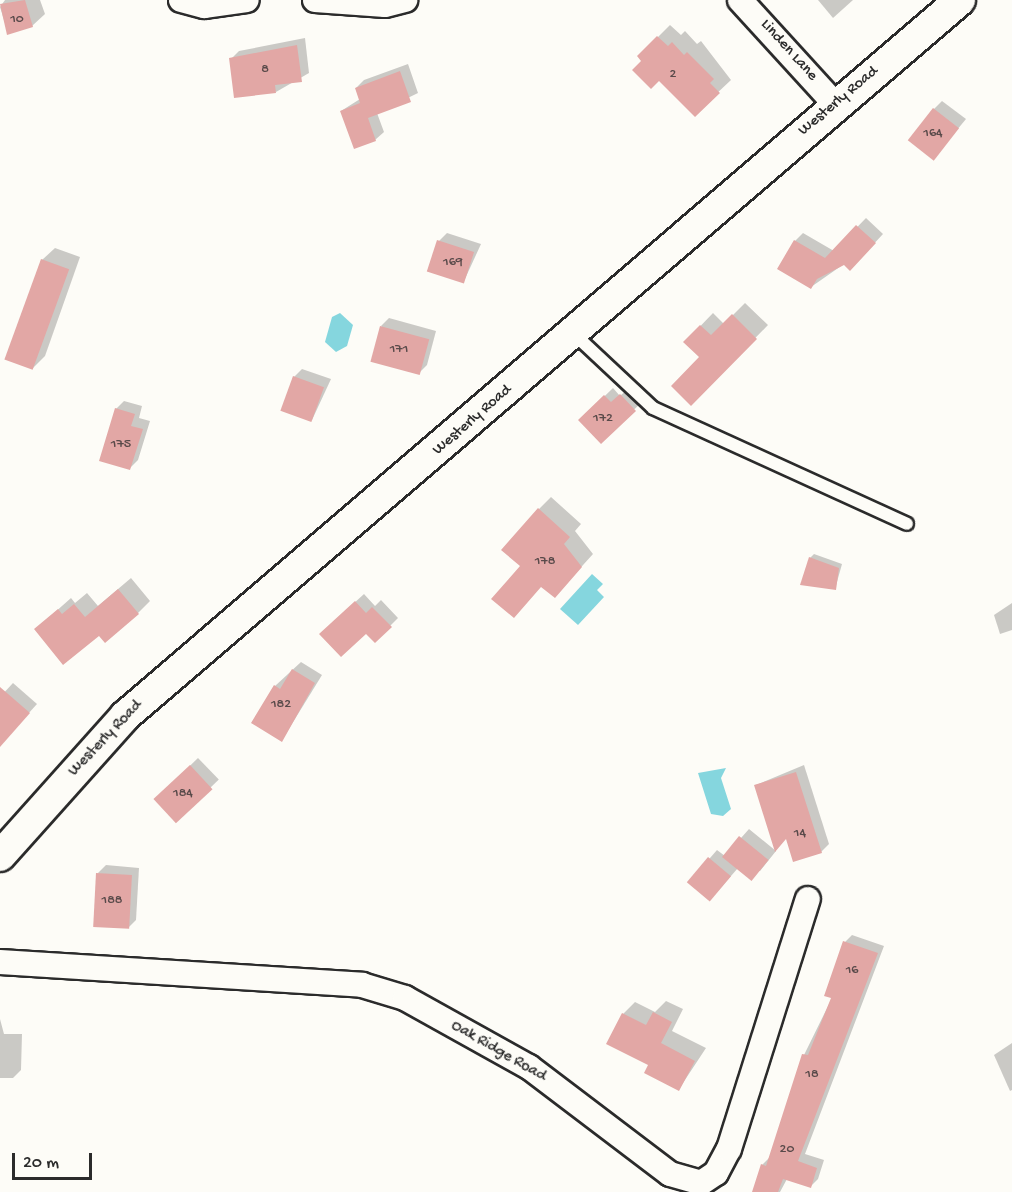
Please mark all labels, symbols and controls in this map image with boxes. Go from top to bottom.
house number: 10 [10,12,24,28]
street label: Linden Lane [755,16,821,86]
house number: 8 [261,62,269,78]
street label: Westerly Road [795,63,883,141]
house number: 2 [670,67,676,83]
house number: 164 [923,126,943,142]
house number: 169 [443,255,463,271]
house number: 171 [390,342,408,358]
street label: Westerly Road [430,381,516,461]
house number: 172 [593,411,613,427]
house number: 175 [111,437,131,453]
house number: 178 [535,554,555,570]
street label: Westerly Road [65,697,147,781]
house number: 182 [271,697,291,713]
house number: 184 [173,786,193,802]
house number: 14 [794,826,806,842]
house number: 188 [102,893,122,909]
house number: 16 [846,963,858,979]
street label: Oak Ridge Road [447,1017,549,1087]
house number: 18 [805,1067,819,1083]
scale bar [15,1141,94,1179]
house number: 20 [780,1142,794,1158]
text: 20 m [23,1153,59,1174]

